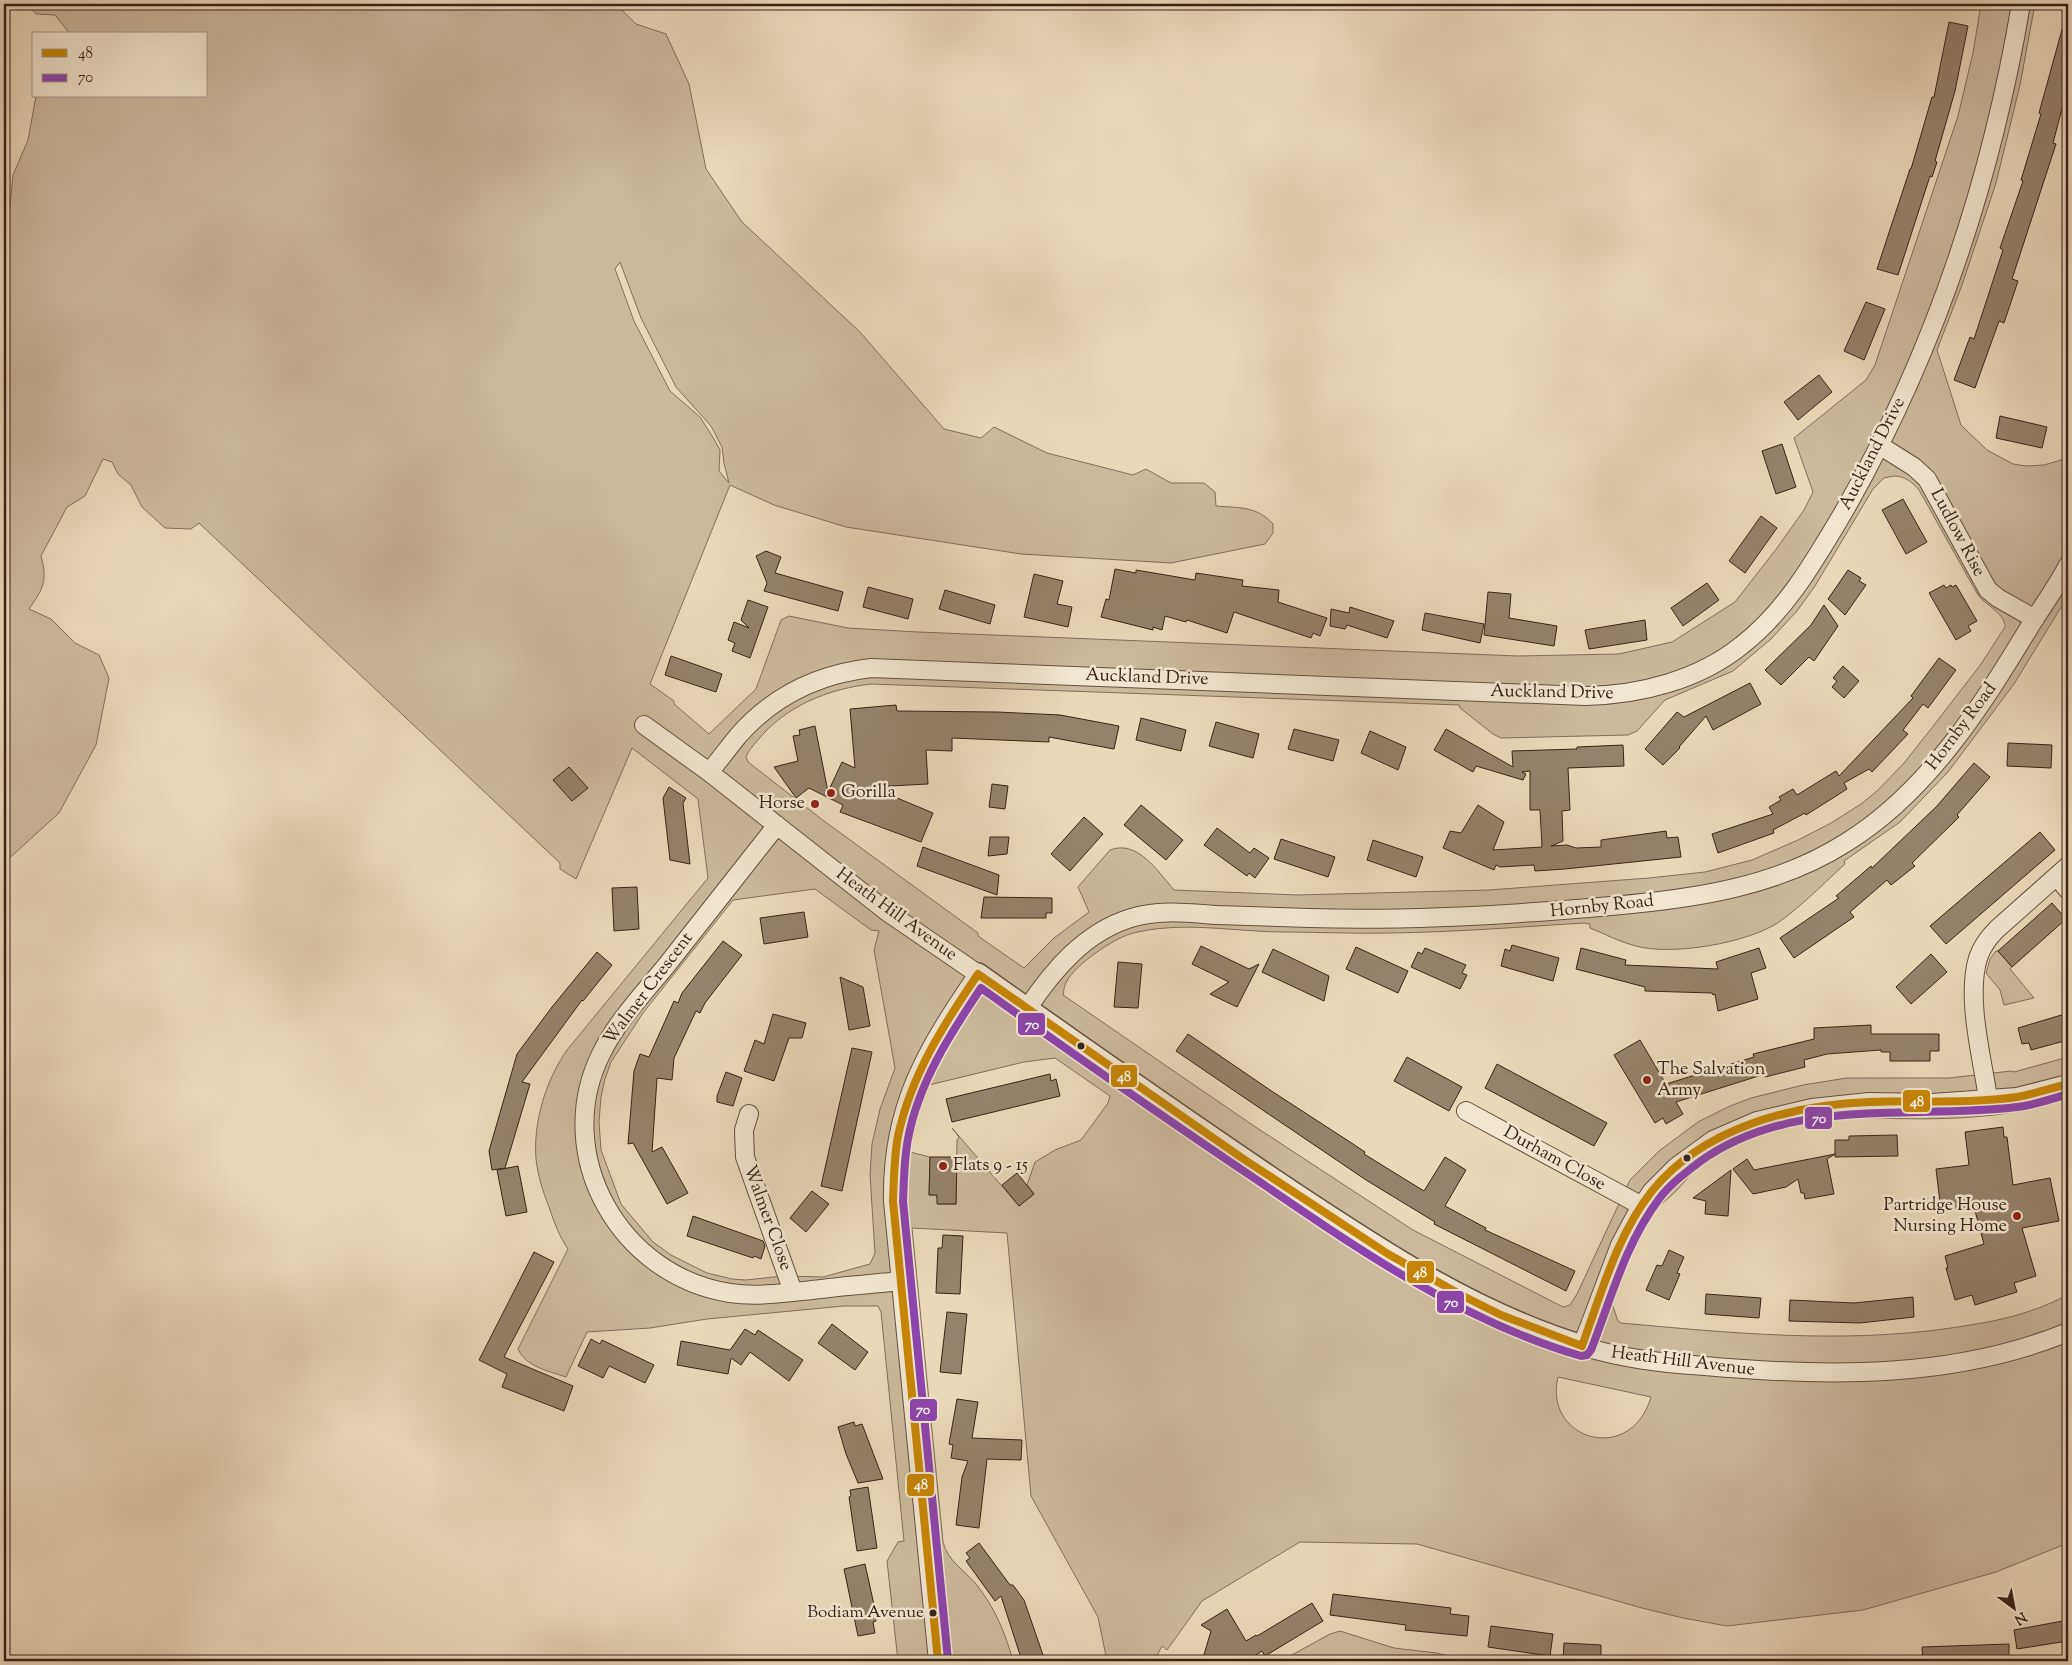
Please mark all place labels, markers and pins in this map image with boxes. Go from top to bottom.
place label: Gorilla [841,780,896,806]
marker: Gorilla [825,787,837,799]
place label: Horse [759,791,805,817]
marker: Horse [809,798,821,810]
unlabelled marker [1076,1041,1086,1051]
place label: The Salvation Army [1657,1057,1766,1104]
marker: The Salvation Army [1641,1074,1653,1086]
place label: Flats 9 - 15 [953,1153,1028,1179]
unlabelled marker [1682,1153,1692,1163]
marker: Flats 9 - 15 [937,1160,949,1172]
place label: Partridge House Nursing Home [1884,1193,2007,1240]
marker: Partridge House Nursing Home [2011,1210,2023,1222]
place label: Bodiam Avenue [807,1601,924,1625]
marker: Bodiam Avenue [928,1608,938,1618]

